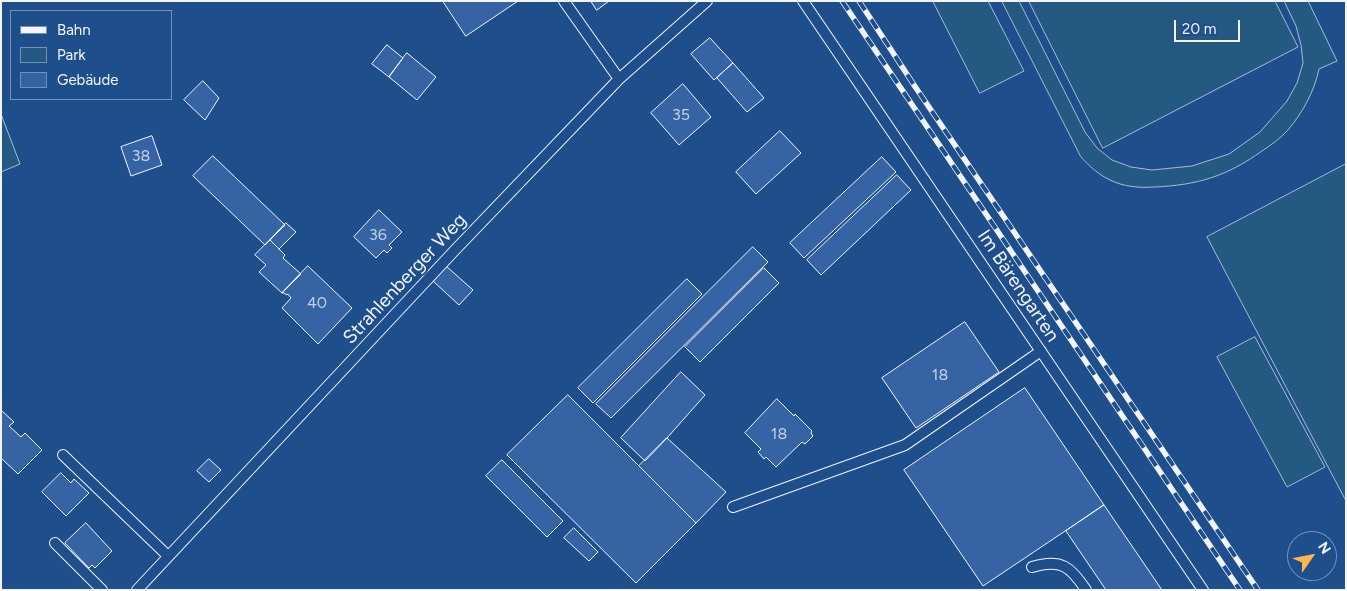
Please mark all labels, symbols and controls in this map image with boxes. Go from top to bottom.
legend [10,10,172,100]
scale bar [1177,10,1243,42]
text: 20 m [1182,20,1216,38]
text: Bahn [57,21,91,39]
text: Park [57,46,86,64]
text: Gebäude [57,71,118,89]
house number: 35 [672,105,690,125]
house number: 38 [132,146,150,166]
street label: Strahlenberger Weg [339,209,471,349]
house number: 36 [369,225,387,245]
street label: Im Bärengarten [972,226,1064,346]
house number: 40 [307,293,327,313]
house number: 18 [932,365,948,385]
house number: 18 [771,424,787,444]
north arrow [1287,531,1337,581]
text: N [1314,539,1334,557]

